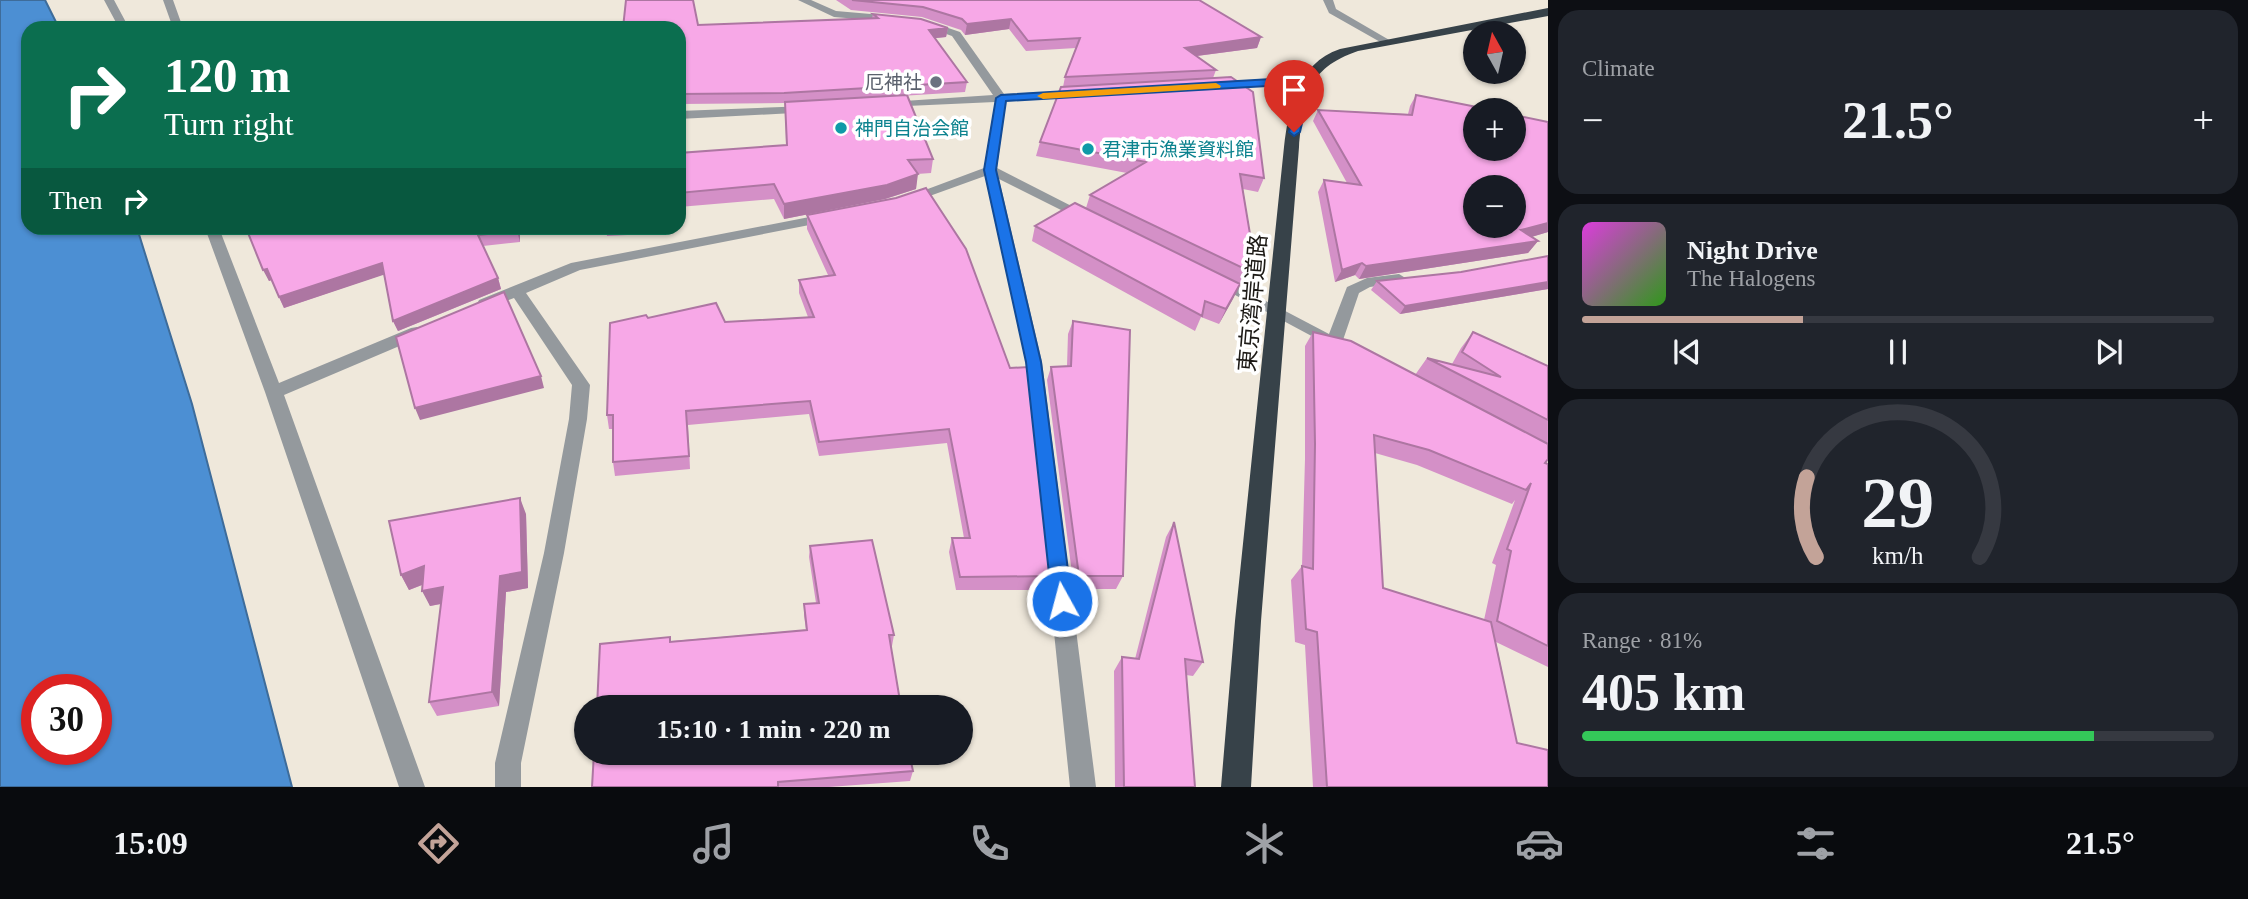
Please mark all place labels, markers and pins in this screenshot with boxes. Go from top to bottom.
pin [1264,60,1324,132]
place label: 厄神社 [865,72,922,93]
marker: 厄神社 [928,74,944,90]
place label: 神門自治会館 [855,118,969,139]
marker: 神門自治会館 [833,120,849,136]
place label: 君津市漁業資料館 [1102,139,1254,160]
marker: 君津市漁業資料館 [1080,141,1096,157]

